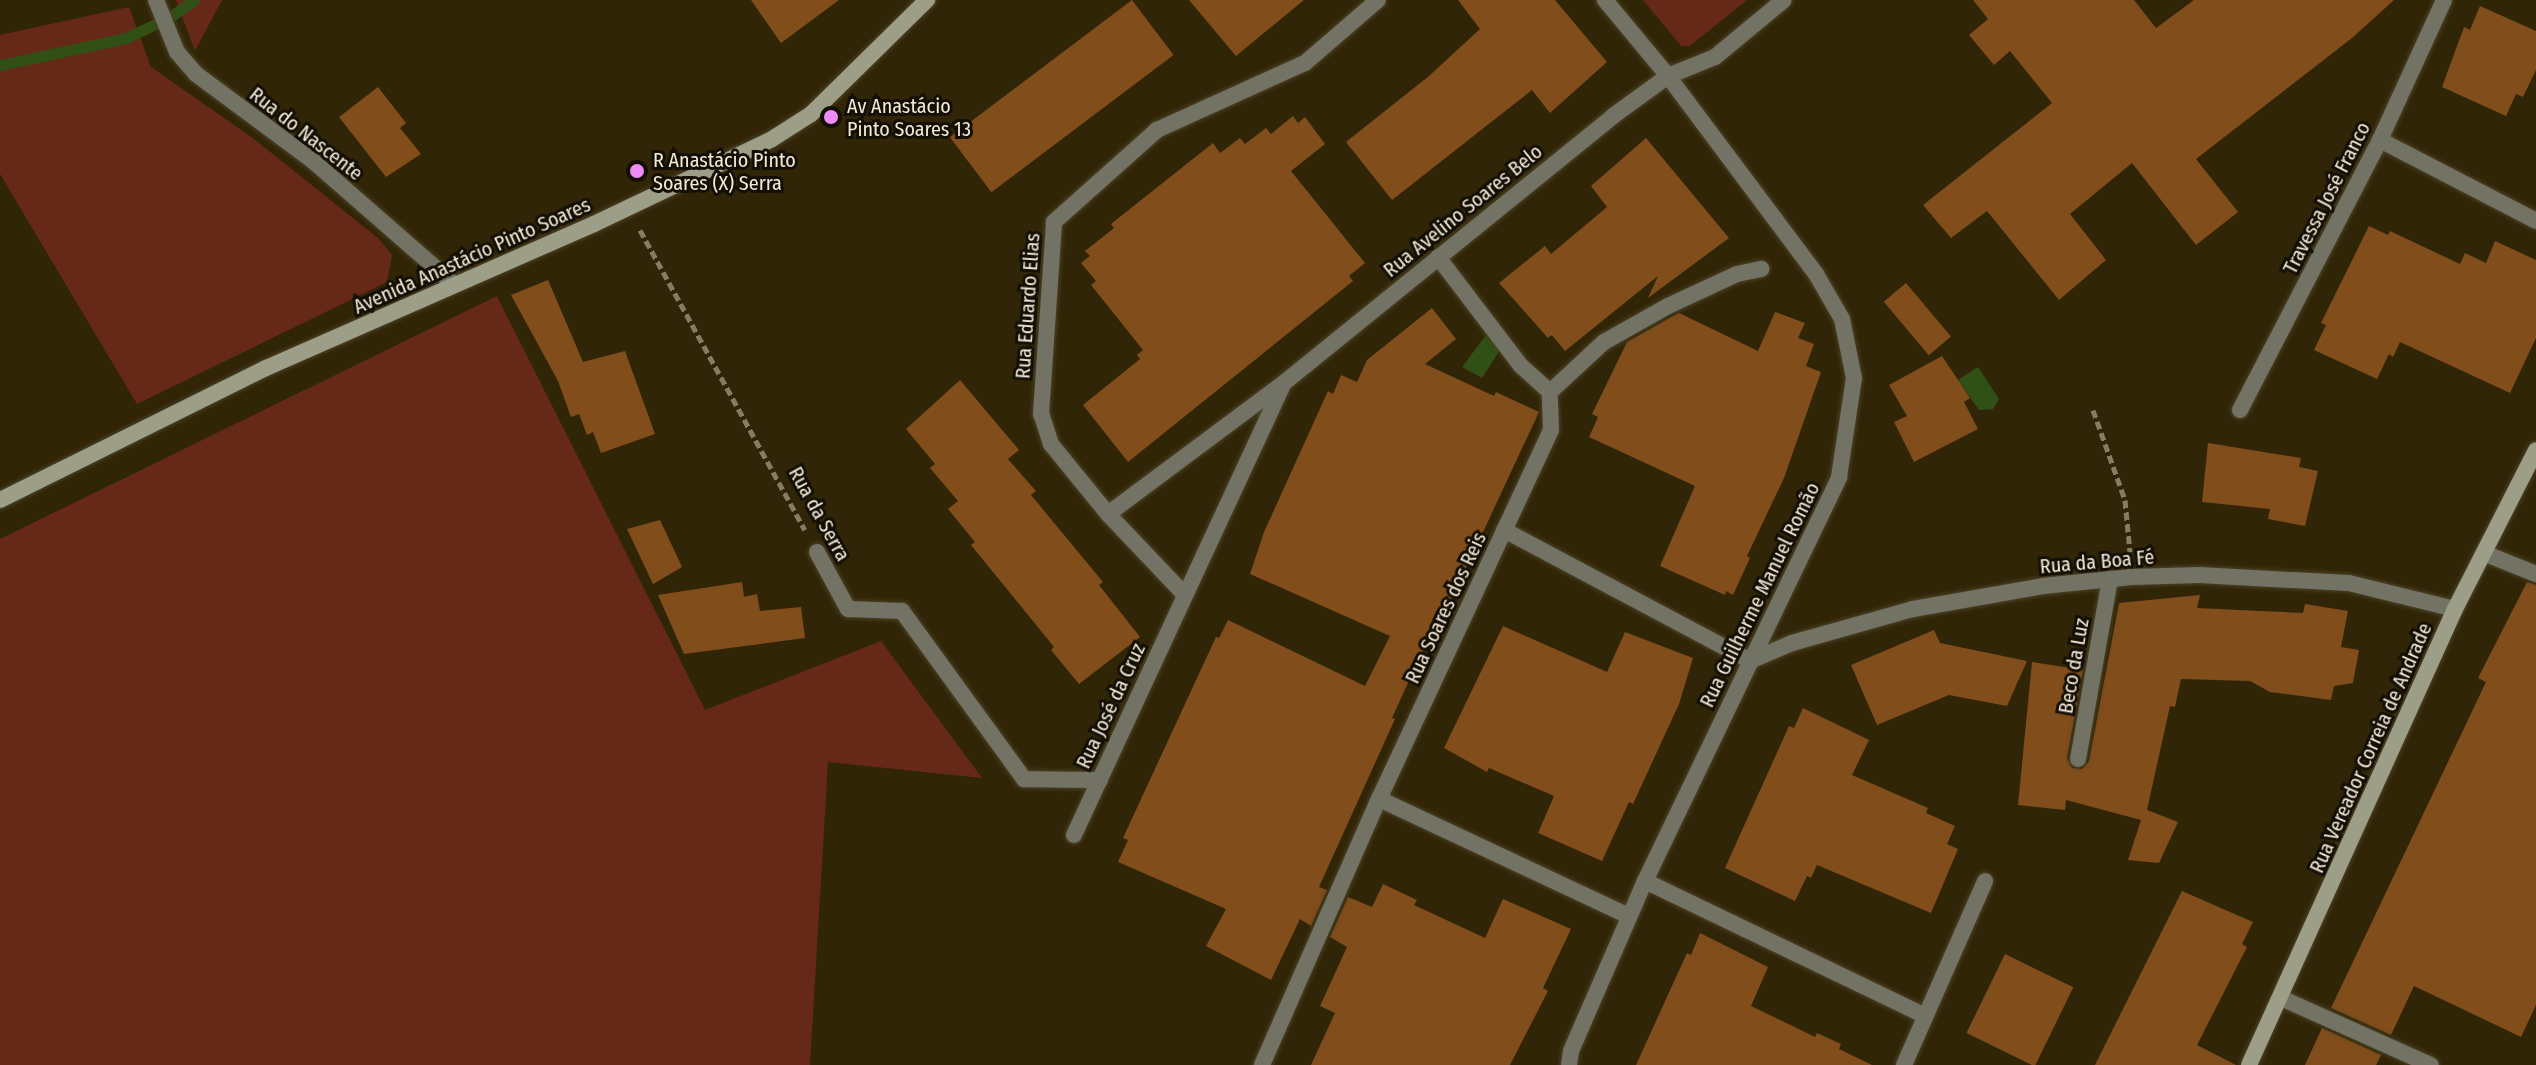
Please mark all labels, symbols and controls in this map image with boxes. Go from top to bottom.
street label: Rua do Nascente [245,82,367,186]
place label: Av Anastácio Pinto Soares 13 [847,94,971,141]
marker: Av Anastácio Pinto Soares 13 [822,108,840,126]
street label: Travessa José Franco [2278,118,2376,278]
street label: Rua Avelino Soares Belo [1379,140,1547,282]
place label: R Anastácio Pinto Soares (X) Serra [653,148,796,195]
marker: R Anastácio Pinto Soares (X) Serra [628,162,646,180]
street label: Avenida Anastácio Pinto Soares [350,193,594,319]
street label: Rua Eduardo Elias [1011,232,1045,380]
street label: Rua da Serra [783,463,855,565]
street label: Rua Guilherme Manuel Romão [1695,479,1825,711]
street label: Rua Soares dos Reis [1400,529,1492,687]
street label: Rua da Boa Fé [2039,545,2155,579]
street label: Beco da Luz [2054,616,2094,716]
street label: Rua Vereador Correia de Andrade [2305,619,2437,877]
street label: Rua José da Cruz [1072,640,1150,772]

